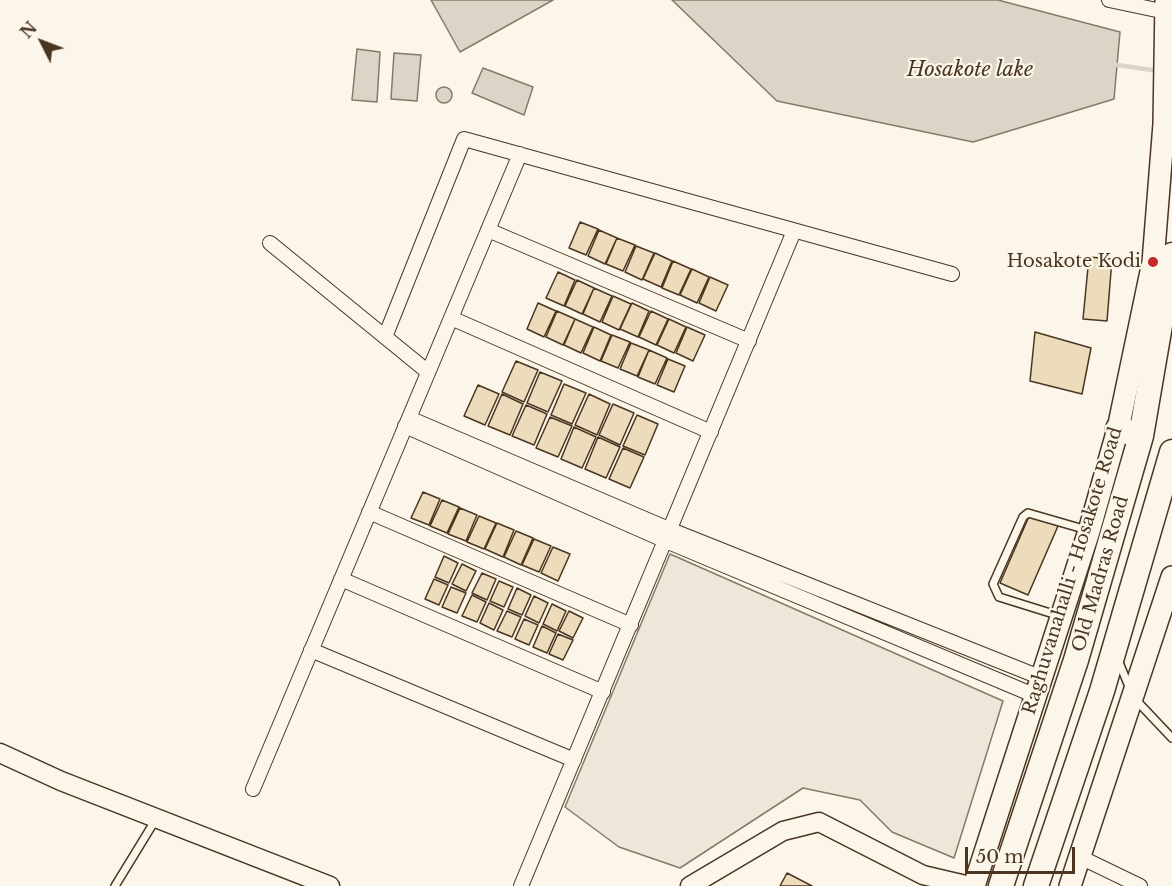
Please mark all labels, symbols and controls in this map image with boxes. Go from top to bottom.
north arrow [12,12,72,72]
text: N [16,18,41,42]
water label: Hosakote lake [907,58,1033,82]
place label: Hosakote Kodi [1007,251,1141,273]
marker: Hosakote Kodi [1146,255,1160,269]
street label: Raghuvanahalli - Hosakote Road [1019,424,1127,718]
street label: Old Madras Road [1068,493,1134,655]
scale bar [968,835,1078,873]
text: 50 m [976,846,1024,868]

